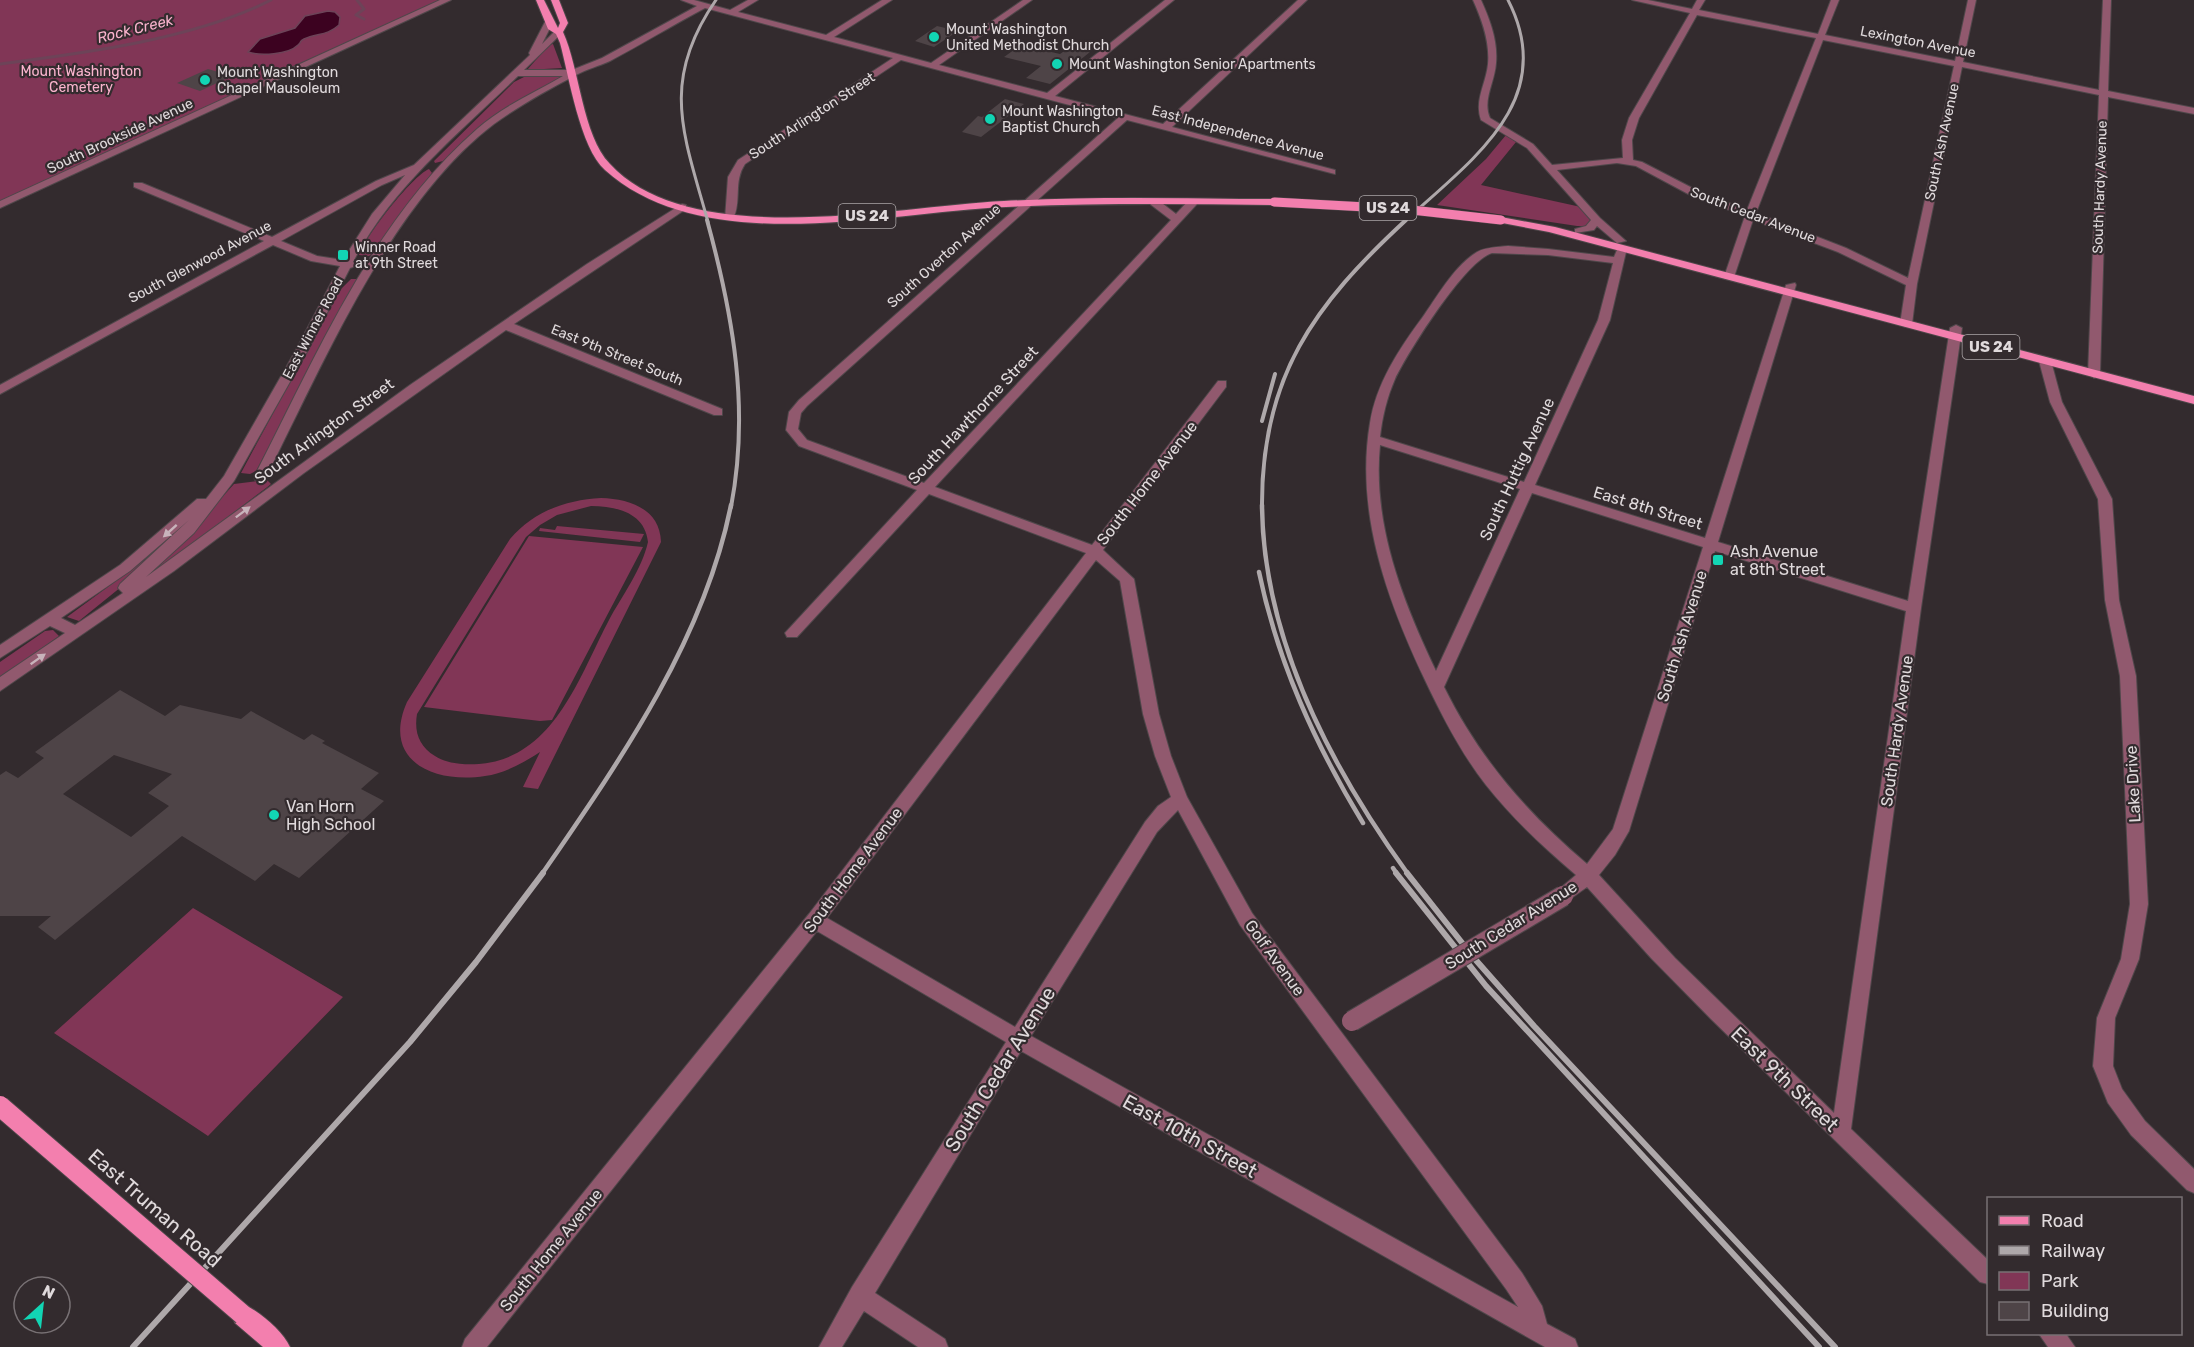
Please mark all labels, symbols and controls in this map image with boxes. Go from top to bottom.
water label: Rock Creek [95,11,175,47]
place label: Mount Washington United Methodist Church [946,21,1109,54]
street label: Lexington Avenue [1859,22,1977,62]
marker: Mount Washington United Methodist Church [927,30,941,44]
place label: Mount Washington Senior Apartments [1069,56,1316,73]
marker: Mount Washington Senior Apartments [1050,57,1064,71]
park label: Mount Washington Cemetery [20,63,142,96]
place label: Mount Washington Chapel Mausoleum [217,64,340,97]
street label: South Arlington Street [746,69,878,163]
marker: Mount Washington Chapel Mausoleum [198,73,212,87]
street label: South Ash Avenue [1921,82,1963,202]
street label: South Brookside Avenue [44,95,196,177]
street label: East Independence Avenue [1150,102,1326,164]
place label: Mount Washington Baptist Church [1002,103,1123,136]
marker: Mount Washington Baptist Church [983,112,997,126]
street label: South Hardy Avenue [2089,120,2111,254]
street label: South Cedar Avenue [1688,183,1818,247]
road number: US 24 [1360,196,1416,220]
street label: South Overton Avenue [884,200,1004,311]
road number: US 24 [838,204,896,228]
street label: South Glenwood Avenue [126,217,274,307]
place label: Winner Road at 9th Street [355,239,438,272]
marker: Winner Road at 9th Street [336,248,350,262]
street label: East Winner Road [279,274,347,382]
street label: East 9th Street South [548,321,686,389]
road number: US 24 [1962,335,2020,359]
street label: South Hawthorne Street [904,342,1042,488]
street label: South Arlington Street [251,374,397,488]
street label: South Huttig Avenue [1476,395,1558,543]
street label: South Home Avenue [1093,417,1201,549]
street label: East 8th Street [1591,482,1705,534]
one-way arrow [235,507,250,519]
one-way arrow [163,524,178,537]
place label: Ash Avenue at 8th Street [1730,542,1825,579]
marker: Ash Avenue at 8th Street [1711,553,1725,567]
street label: South Ash Avenue [1653,568,1711,704]
one-way arrow [30,653,46,665]
street label: South Hardy Avenue [1877,654,1917,808]
street label: Lake Drive [2121,745,2145,823]
place label: Van Horn High School [286,797,375,834]
street label: South Home Avenue [800,804,906,936]
marker: Van Horn High School [267,808,281,822]
street label: South Cedar Avenue [1442,877,1580,973]
street label: Golf Avenue [1241,916,1309,1000]
street label: South Cedar Avenue [940,982,1060,1156]
street label: East 9th Street [1726,1022,1844,1137]
street label: East 10th Street [1119,1089,1262,1183]
street label: East Truman Road [84,1144,226,1272]
street label: South Home Avenue [496,1185,606,1315]
legend [1987,1197,2182,1335]
text: Road [2041,1210,2084,1232]
text: Railway [2041,1240,2105,1262]
text: Park [2041,1270,2079,1292]
north arrow [12,1275,72,1335]
text: N [39,1281,58,1303]
text: Building [2041,1300,2109,1322]

